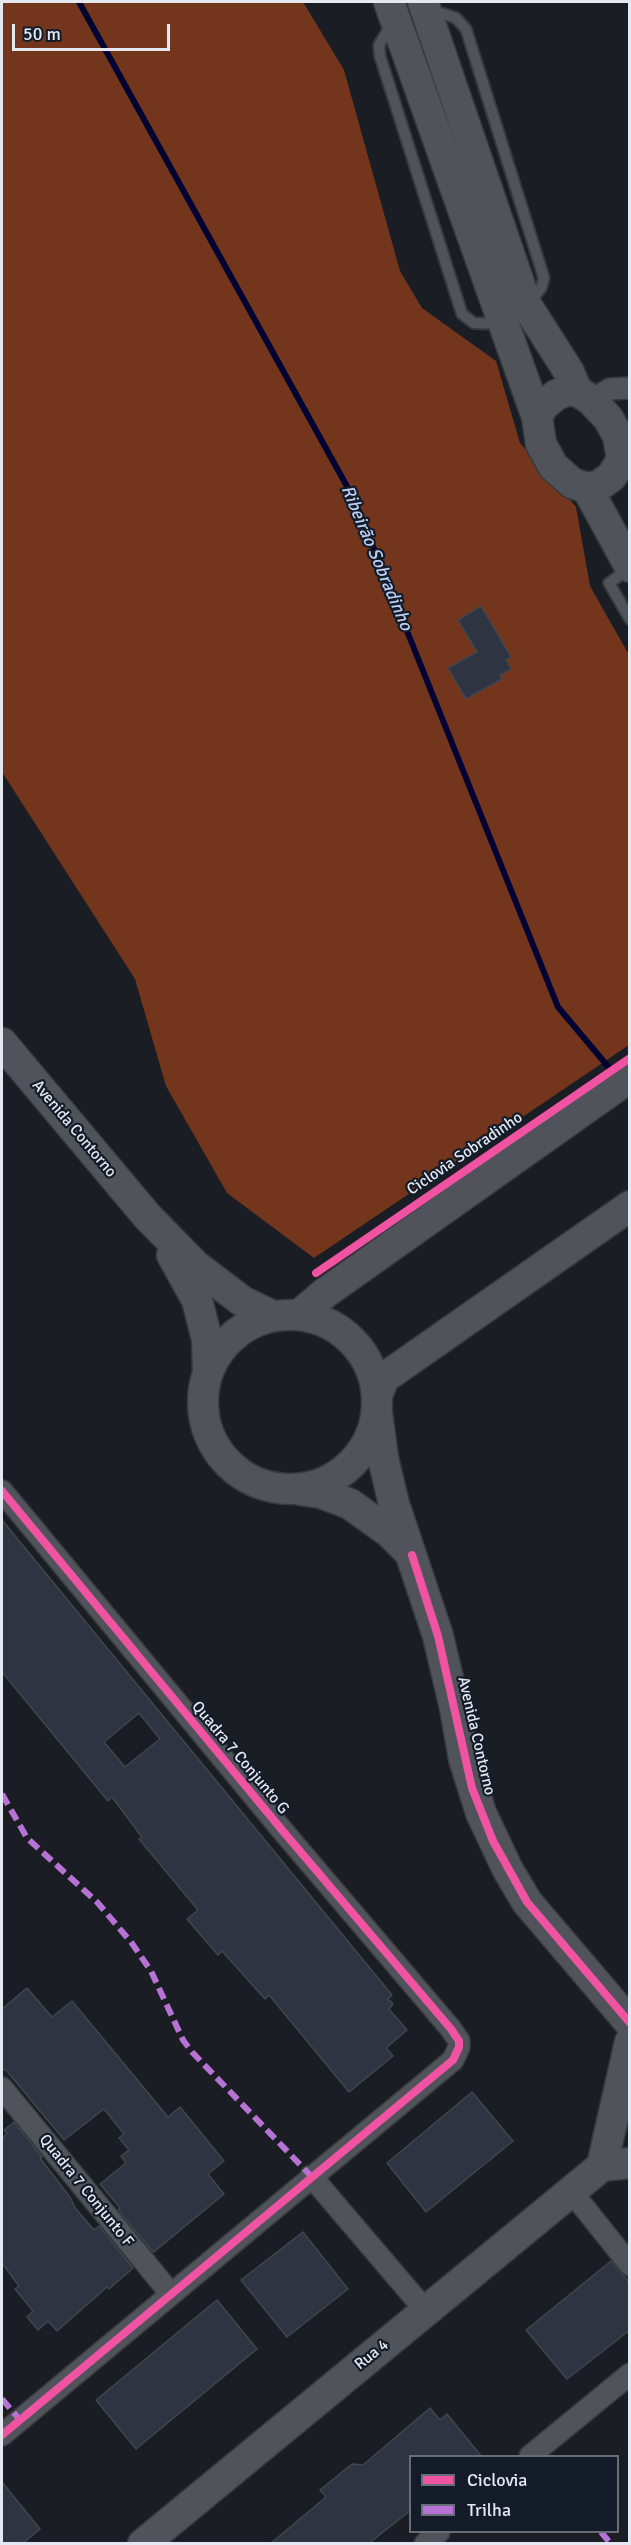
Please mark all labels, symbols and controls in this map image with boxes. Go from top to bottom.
scale bar [15,12,172,50]
text: 50 m [23,23,61,45]
water label: Ribeirão Sobradinho [336,482,416,634]
street label: Avenida Contorno [28,1076,120,1182]
street label: Ciclovia Sobradinho [404,1108,526,1200]
street label: Avenida Contorno [453,1675,499,1797]
street label: Quadra 7 Conjunto G [187,1698,293,1818]
street label: Quadra 7 Conjunto F [35,2131,137,2251]
street label: Rua 4 [351,2335,393,2375]
legend [409,2455,619,2533]
text: Ciclovia [467,2469,527,2491]
text: Trilha [467,2499,511,2521]

